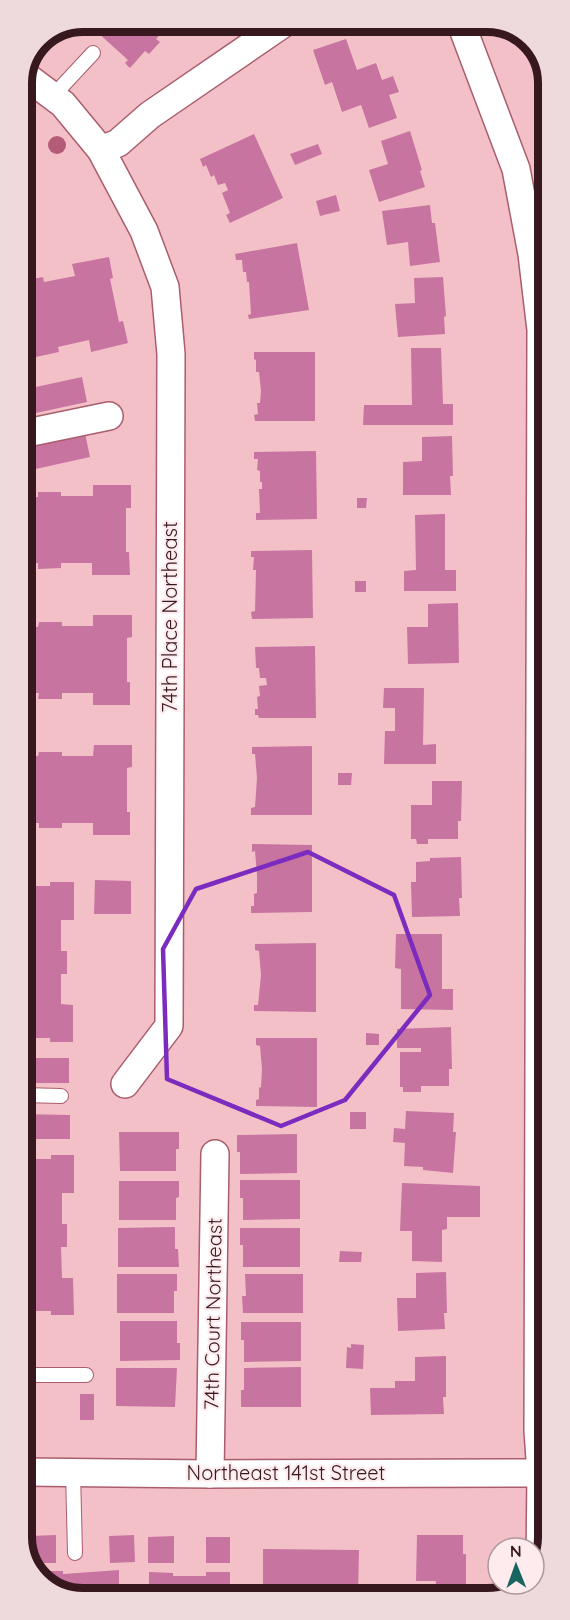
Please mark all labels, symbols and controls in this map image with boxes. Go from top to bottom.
street label: 74th Place Northeast [157,521,182,713]
street label: 74th Court Northeast [198,1217,227,1410]
street label: Northeast 141st Street [187,1460,386,1485]
north arrow [486,1536,546,1596]
text: N [510,1541,522,1561]

